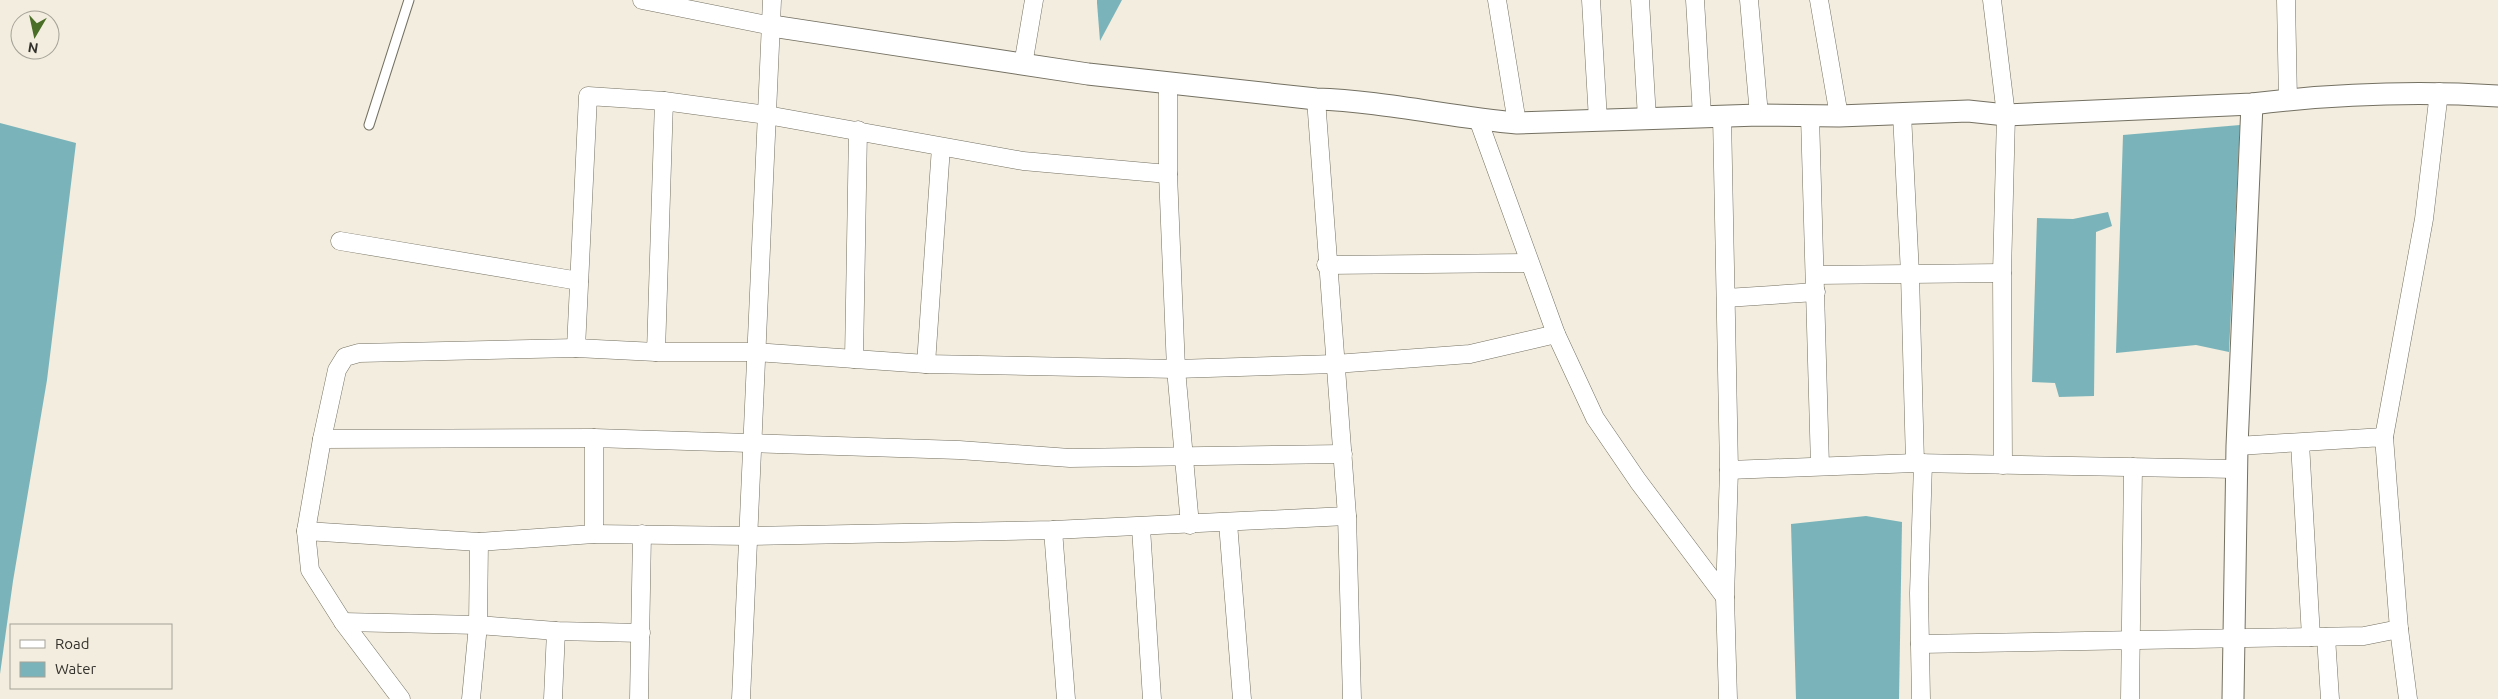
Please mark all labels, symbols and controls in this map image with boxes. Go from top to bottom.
north arrow [10,10,60,60]
text: N [27,39,39,57]
legend [10,624,172,689]
text: Road [55,635,90,652]
text: Water [55,660,96,677]

